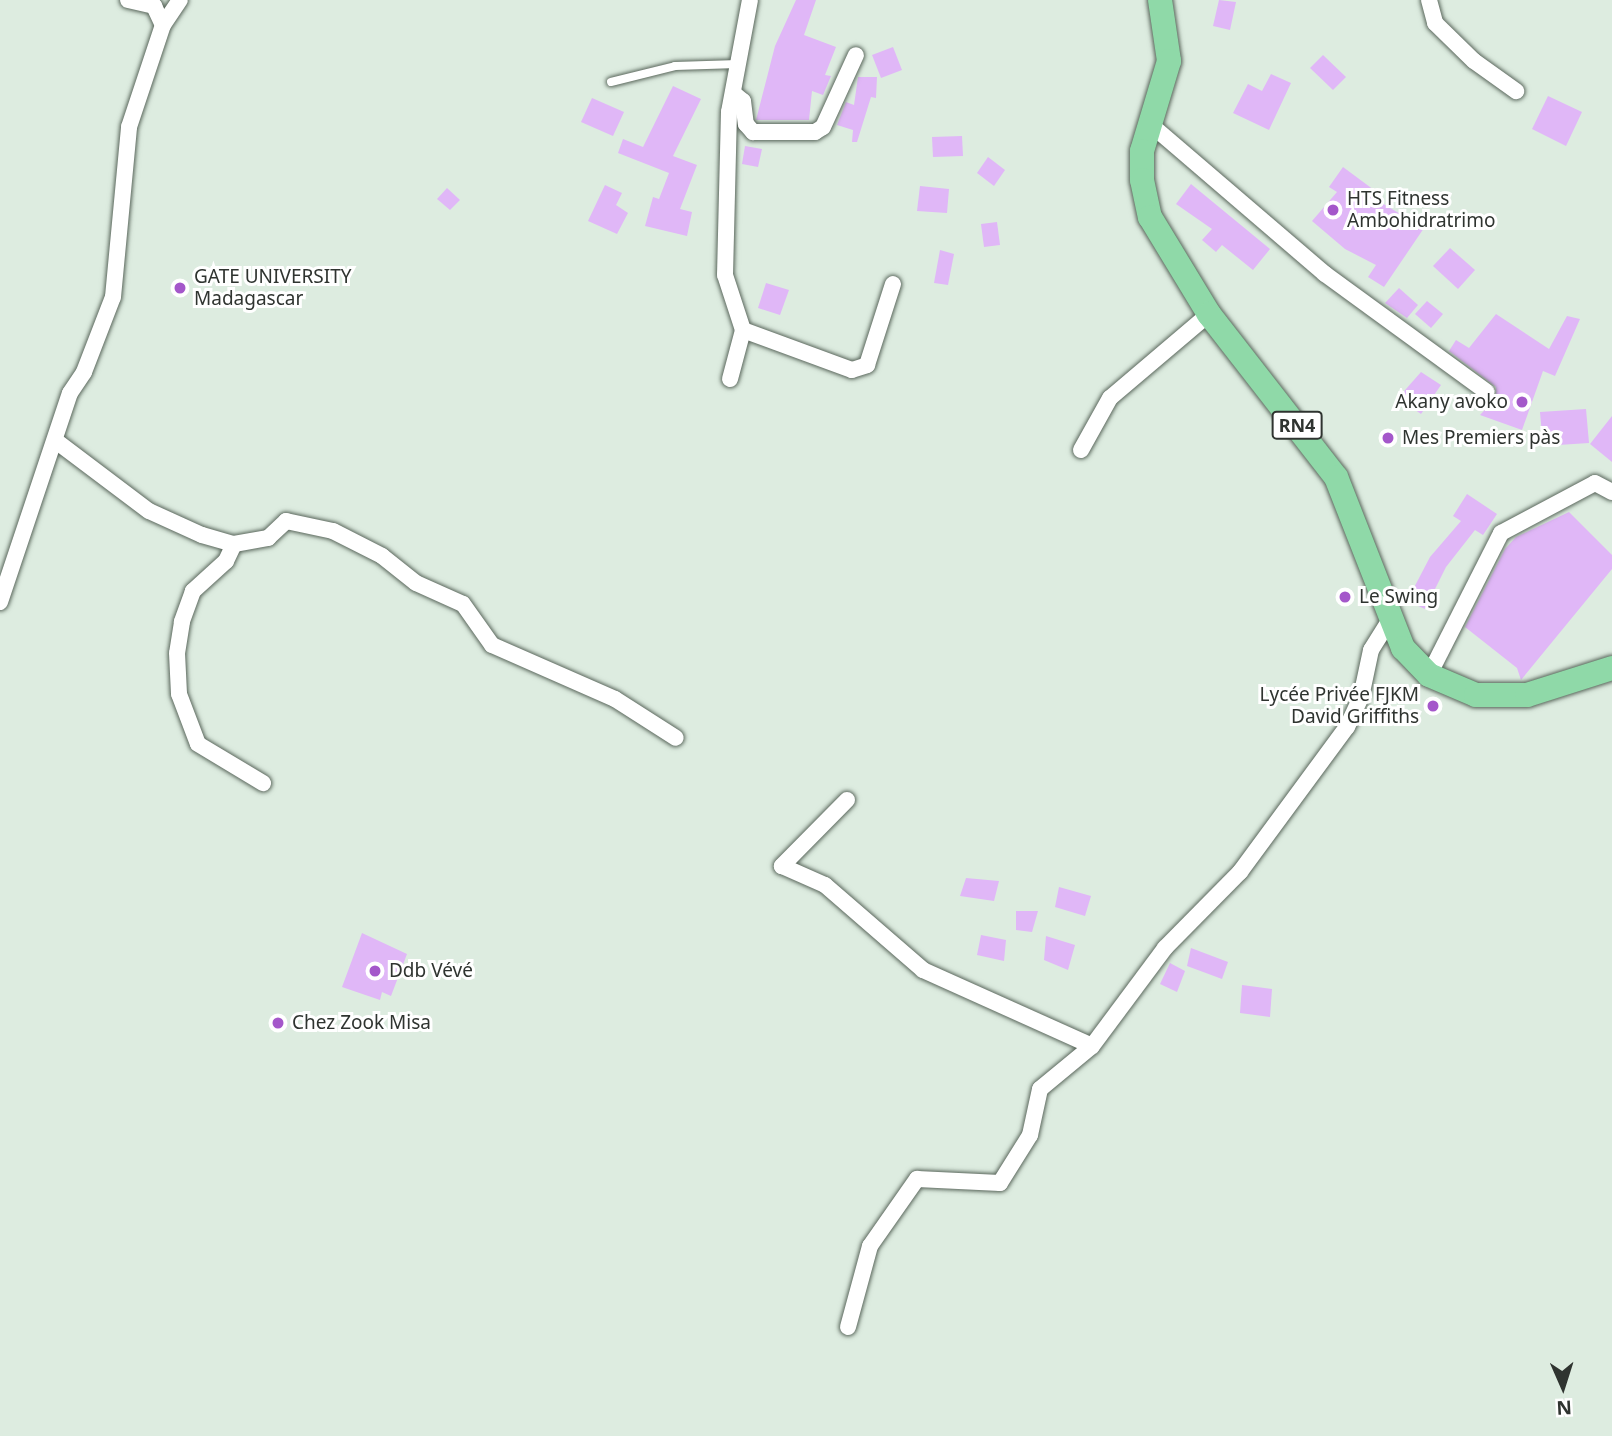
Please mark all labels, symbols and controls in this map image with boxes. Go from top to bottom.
place label: HTS Fitness Ambohidratrimo [1347,188,1495,232]
marker: HTS Fitness Ambohidratrimo [1325,202,1341,218]
place label: GATE UNIVERSITY Madagascar [194,266,351,310]
marker: GATE UNIVERSITY Madagascar [172,280,188,296]
place label: Akany avoko [1395,391,1508,413]
marker: Akany avoko [1514,394,1530,410]
road number: RN4 [1271,410,1323,440]
place label: Mes Premiers pàs [1402,427,1560,449]
marker: Mes Premiers pàs [1380,430,1396,446]
place label: Le Swing [1359,586,1438,608]
marker: Le Swing [1337,589,1353,605]
place label: Lycée Privée FJKM David Griffiths [1260,684,1419,728]
marker: Lycée Privée FJKM David Griffiths [1425,698,1441,714]
place label: Ddb Vévé [389,960,473,982]
marker: Ddb Vévé [367,963,383,979]
place label: Chez Zook Misa [292,1012,431,1034]
marker: Chez Zook Misa [270,1015,286,1031]
north arrow [1528,1352,1598,1422]
text: N [1556,1395,1573,1421]

